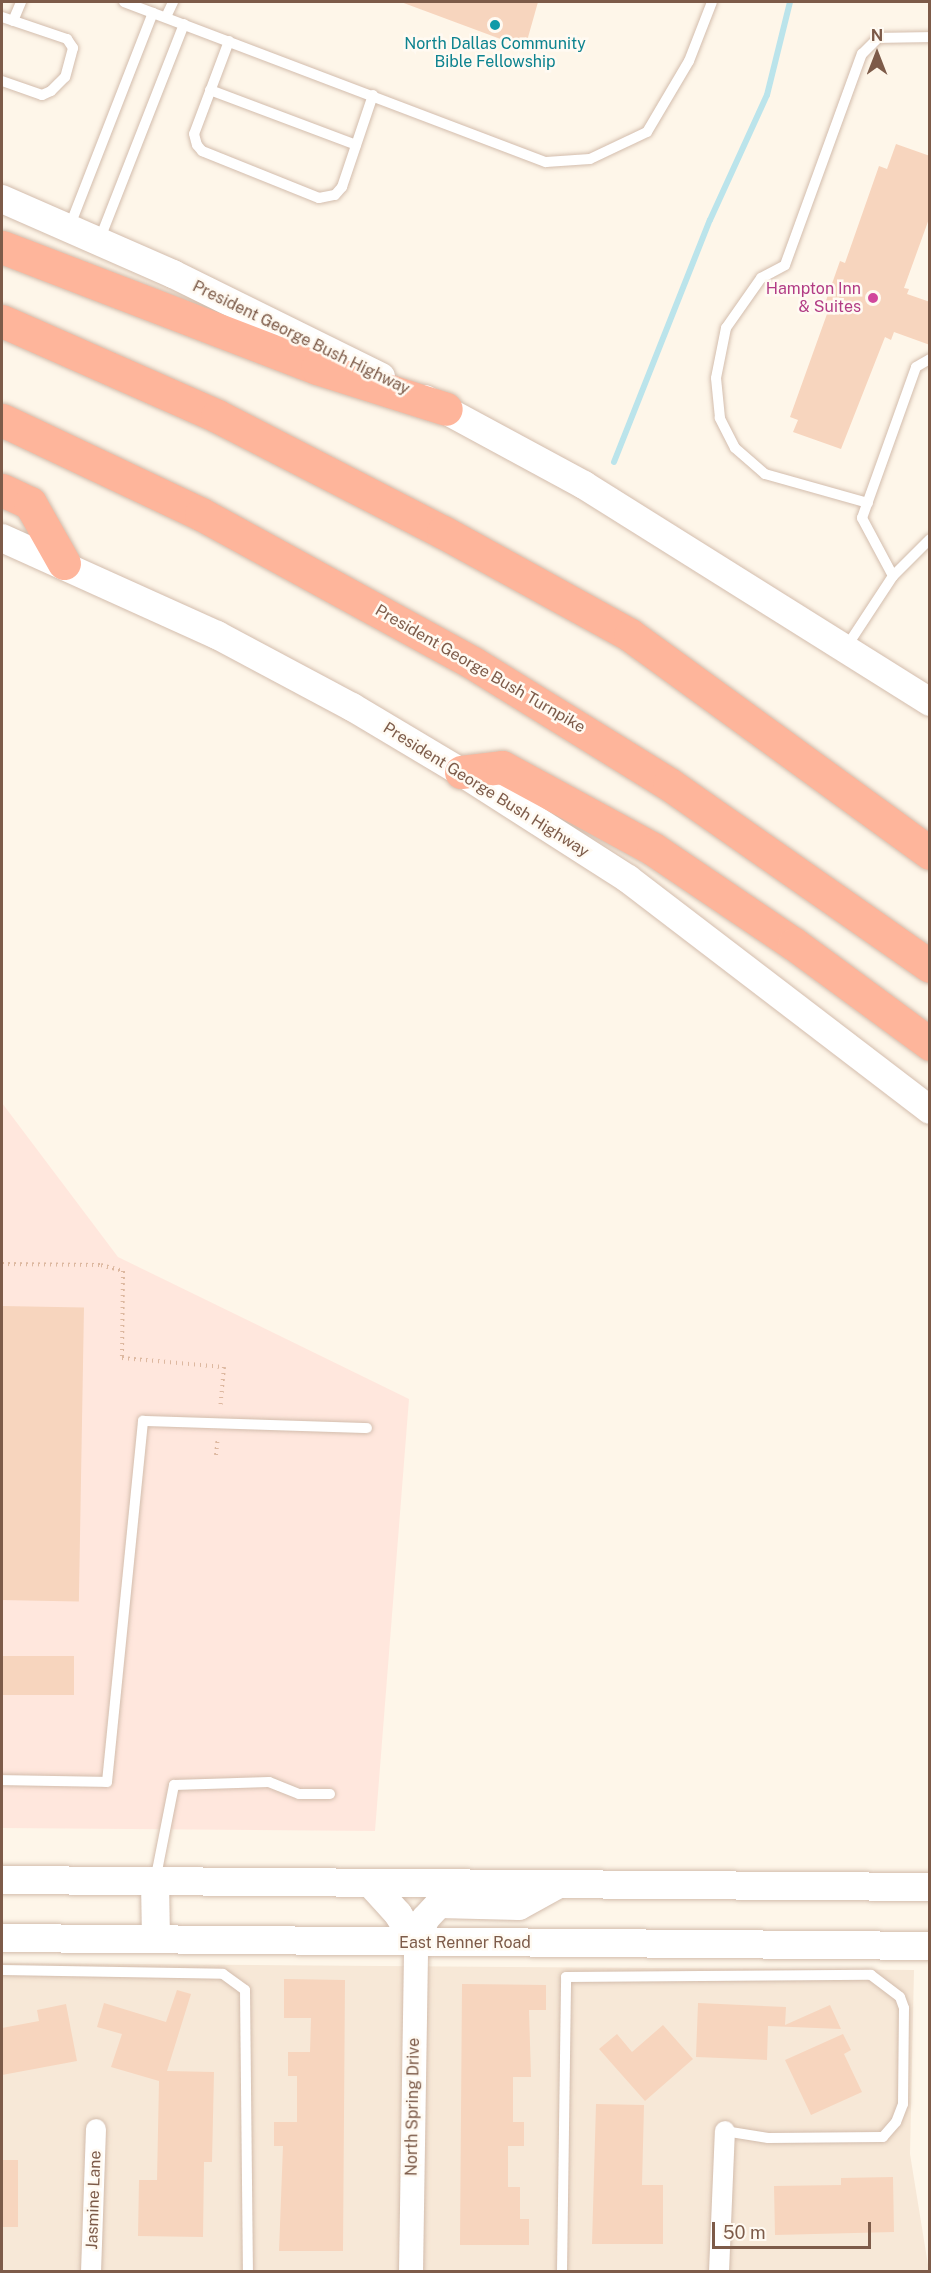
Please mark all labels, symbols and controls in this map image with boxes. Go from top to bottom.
marker: North Dallas Community Bible Fellowship [488,18,502,32]
north arrow [847,24,907,84]
text: N [871,26,883,45]
place label: North Dallas Community Bible Fellowship [404,34,586,72]
street label: President George Bush Highway [189,277,413,399]
place label: Hampton Inn & Suites [766,279,861,317]
marker: Hampton Inn & Suites [866,291,880,305]
street label: President George Bush Turnpike [372,601,588,737]
street label: President George Bush Highway [379,718,593,862]
street label: East Renner Road [399,1933,531,1953]
street label: North Spring Drive [402,2038,424,2176]
street label: Jasmine Lane [83,2150,105,2250]
scale bar [715,2210,874,2248]
text: 50 m [723,2222,766,2243]

